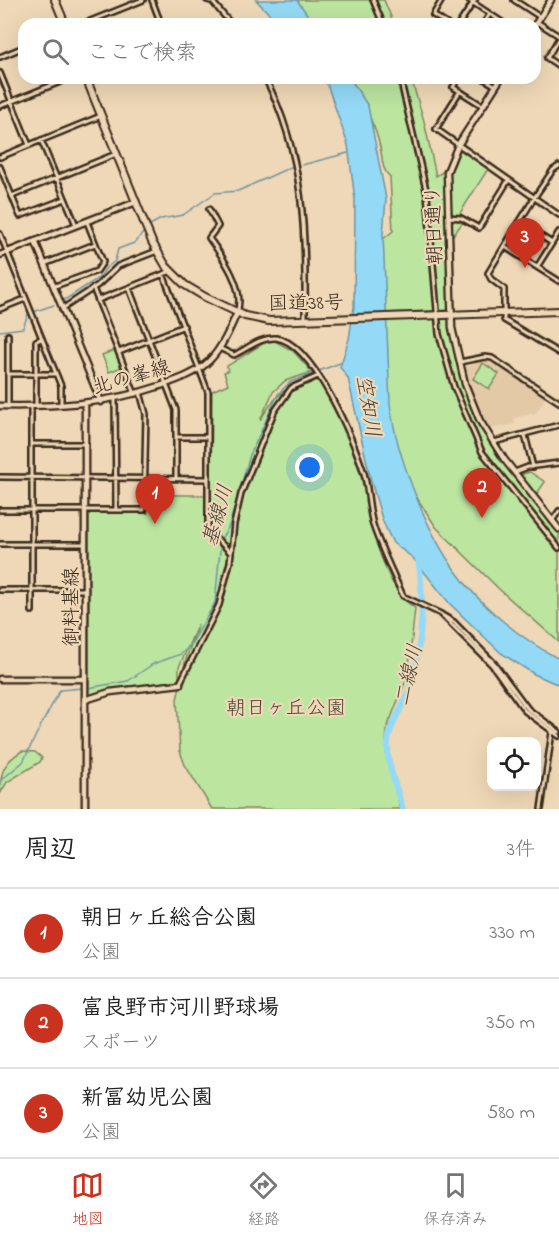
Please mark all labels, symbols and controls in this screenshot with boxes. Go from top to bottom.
search box [18,18,541,84]
icon: search [39,35,72,68]
text: ここで検索 [87,38,197,70]
street label: 朝日通り [420,184,451,265]
pin: 3 [506,218,544,268]
street label: 国道38号 [268,289,344,320]
street label: 北の峯線 [89,353,174,403]
water label: 空知川 [347,373,387,440]
your location [295,453,324,482]
pin: 2 [462,468,502,518]
pin: 1 [136,474,174,524]
water label: 基線川 [196,481,242,550]
street label: 御料基線 [58,567,87,647]
water label: 二線川 [388,641,432,710]
park label: 朝日ヶ丘公園 [226,695,346,724]
map controls [487,737,541,791]
button: locate [487,737,541,791]
text: 周辺 [24,832,76,870]
text: 3件 [507,836,535,865]
text: 朝日ヶ丘総合公園 [81,903,257,935]
text: 1 [40,919,47,948]
text: 330 m [489,919,535,948]
text: 公園 [81,939,121,968]
text: 富良野市河川野球場 [81,993,279,1025]
text: 2 [39,1009,48,1038]
text: 350 m [486,1009,535,1038]
text: スポーツ [81,1029,161,1058]
text: 新冨幼児公園 [81,1083,213,1115]
text: 3 [39,1099,48,1128]
text: 580 m [487,1099,535,1128]
text: 公園 [81,1119,121,1148]
tab: 地図 [71,1169,104,1232]
tab: 経路 [247,1169,280,1232]
tab: 保存済み [423,1169,487,1232]

